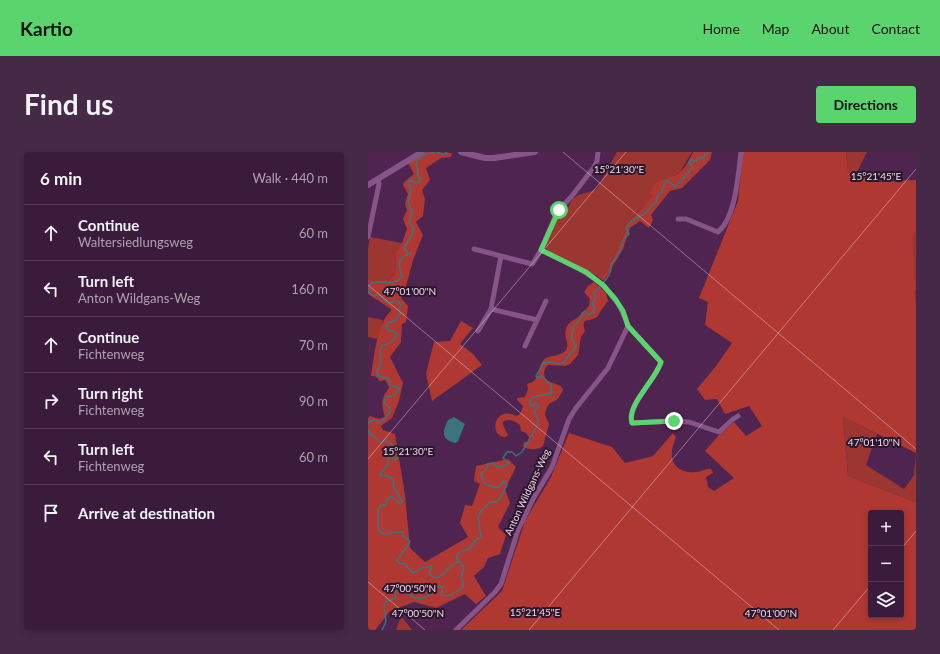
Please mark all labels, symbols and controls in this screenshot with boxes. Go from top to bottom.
text: Kartio [20,17,73,40]
text: Home [702,20,740,37]
text: Map [762,20,789,37]
text: About [811,20,849,37]
text: Contact [871,20,920,37]
button: Directions [816,86,916,123]
text: Find us [24,87,114,121]
text: 15°21'30"E [594,163,644,175]
text: 6 min [40,168,82,189]
text: Walk · 440 m [252,170,328,186]
text: 15°21'45"E [851,170,901,182]
route start [550,201,568,219]
text: Continue [78,216,139,234]
icon: ahead [40,222,62,244]
text: 60 m [299,225,328,241]
text: Waltersiedlungsweg [78,234,193,250]
text: Turn left [78,272,134,290]
icon: left [40,278,62,300]
text: 160 m [291,281,328,297]
text: 47°01'00"N [384,285,436,297]
text: Anton Wildgans-Weg [78,290,200,306]
text: Continue [78,328,139,346]
icon: ahead [40,334,62,356]
text: 70 m [299,337,328,353]
text: Fichtenweg [78,346,144,362]
text: Turn right [78,384,143,402]
icon: right [40,390,62,412]
text: 90 m [299,393,328,409]
text: Fichtenweg [78,402,144,418]
route end [665,412,683,430]
text: 47°01'10"N [848,436,900,448]
text: Turn left [78,440,134,458]
text: 15°21'30"E [383,445,433,457]
icon: left [40,446,62,468]
street label: Anton Wildgans-Weg [502,447,552,537]
text: 60 m [299,449,328,465]
text: Fichtenweg [78,458,144,474]
icon: arrive [40,502,62,524]
text: Arrive at destination [78,504,215,522]
map controls [868,510,904,618]
button: + [868,510,904,546]
button: − [868,546,904,582]
text: 47°00'50"N [384,582,436,594]
button: layers [868,582,904,618]
text: 15°21'45"E [510,606,560,618]
text: 47°00'50"N [392,607,444,619]
text: 47°01'00"N [745,607,797,619]

